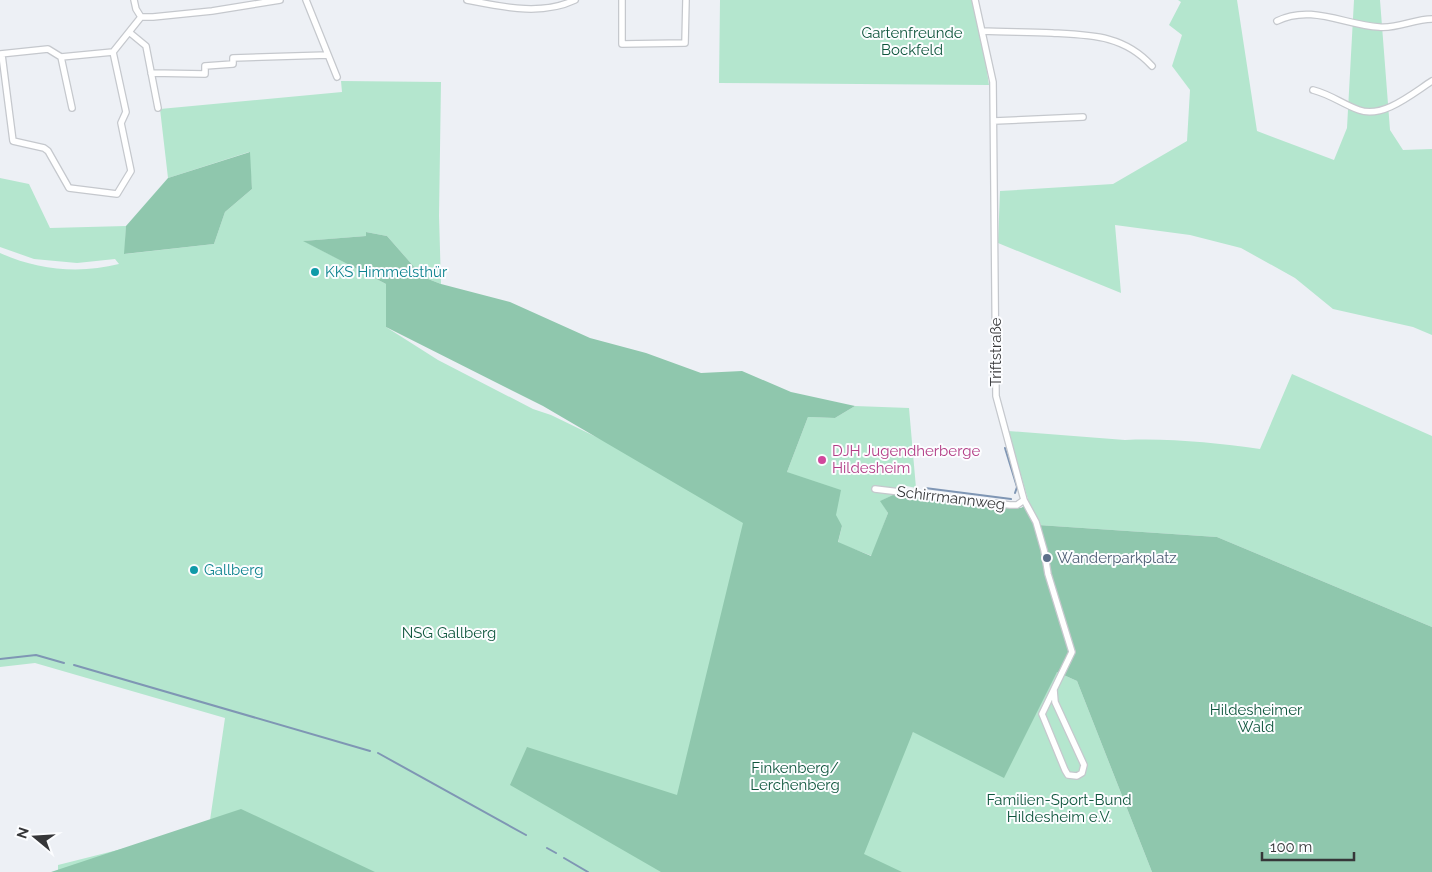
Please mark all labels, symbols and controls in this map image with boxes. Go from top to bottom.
park label: Gartenfreunde Bockfeld [861,24,963,59]
place label: KKS Himmelsthür [325,263,448,281]
marker: KKS Himmelsthür [309,266,321,278]
street label: Triftstraße [987,317,1005,387]
place label: DJH Jugendherberge Hildesheim [832,442,980,477]
marker: DJH Jugendherberge Hildesheim [816,454,828,466]
street label: Schirrmannweg [896,482,1006,514]
place label: Wanderparkplatz [1057,549,1177,567]
marker: Wanderparkplatz [1041,552,1053,564]
place label: Gallberg [204,561,263,579]
marker: Gallberg [188,564,200,576]
park label: NSG Gallberg [402,624,496,642]
park label: Hildesheimer Wald [1210,701,1303,736]
park label: Finkenberg/ Lerchenberg [750,759,840,794]
park label: Familien-Sport-Bund Hildesheim e.V. [986,791,1132,826]
north arrow [10,812,60,862]
text: N [13,825,32,841]
scale bar [1262,830,1354,862]
text: 100 m [1270,838,1312,856]

